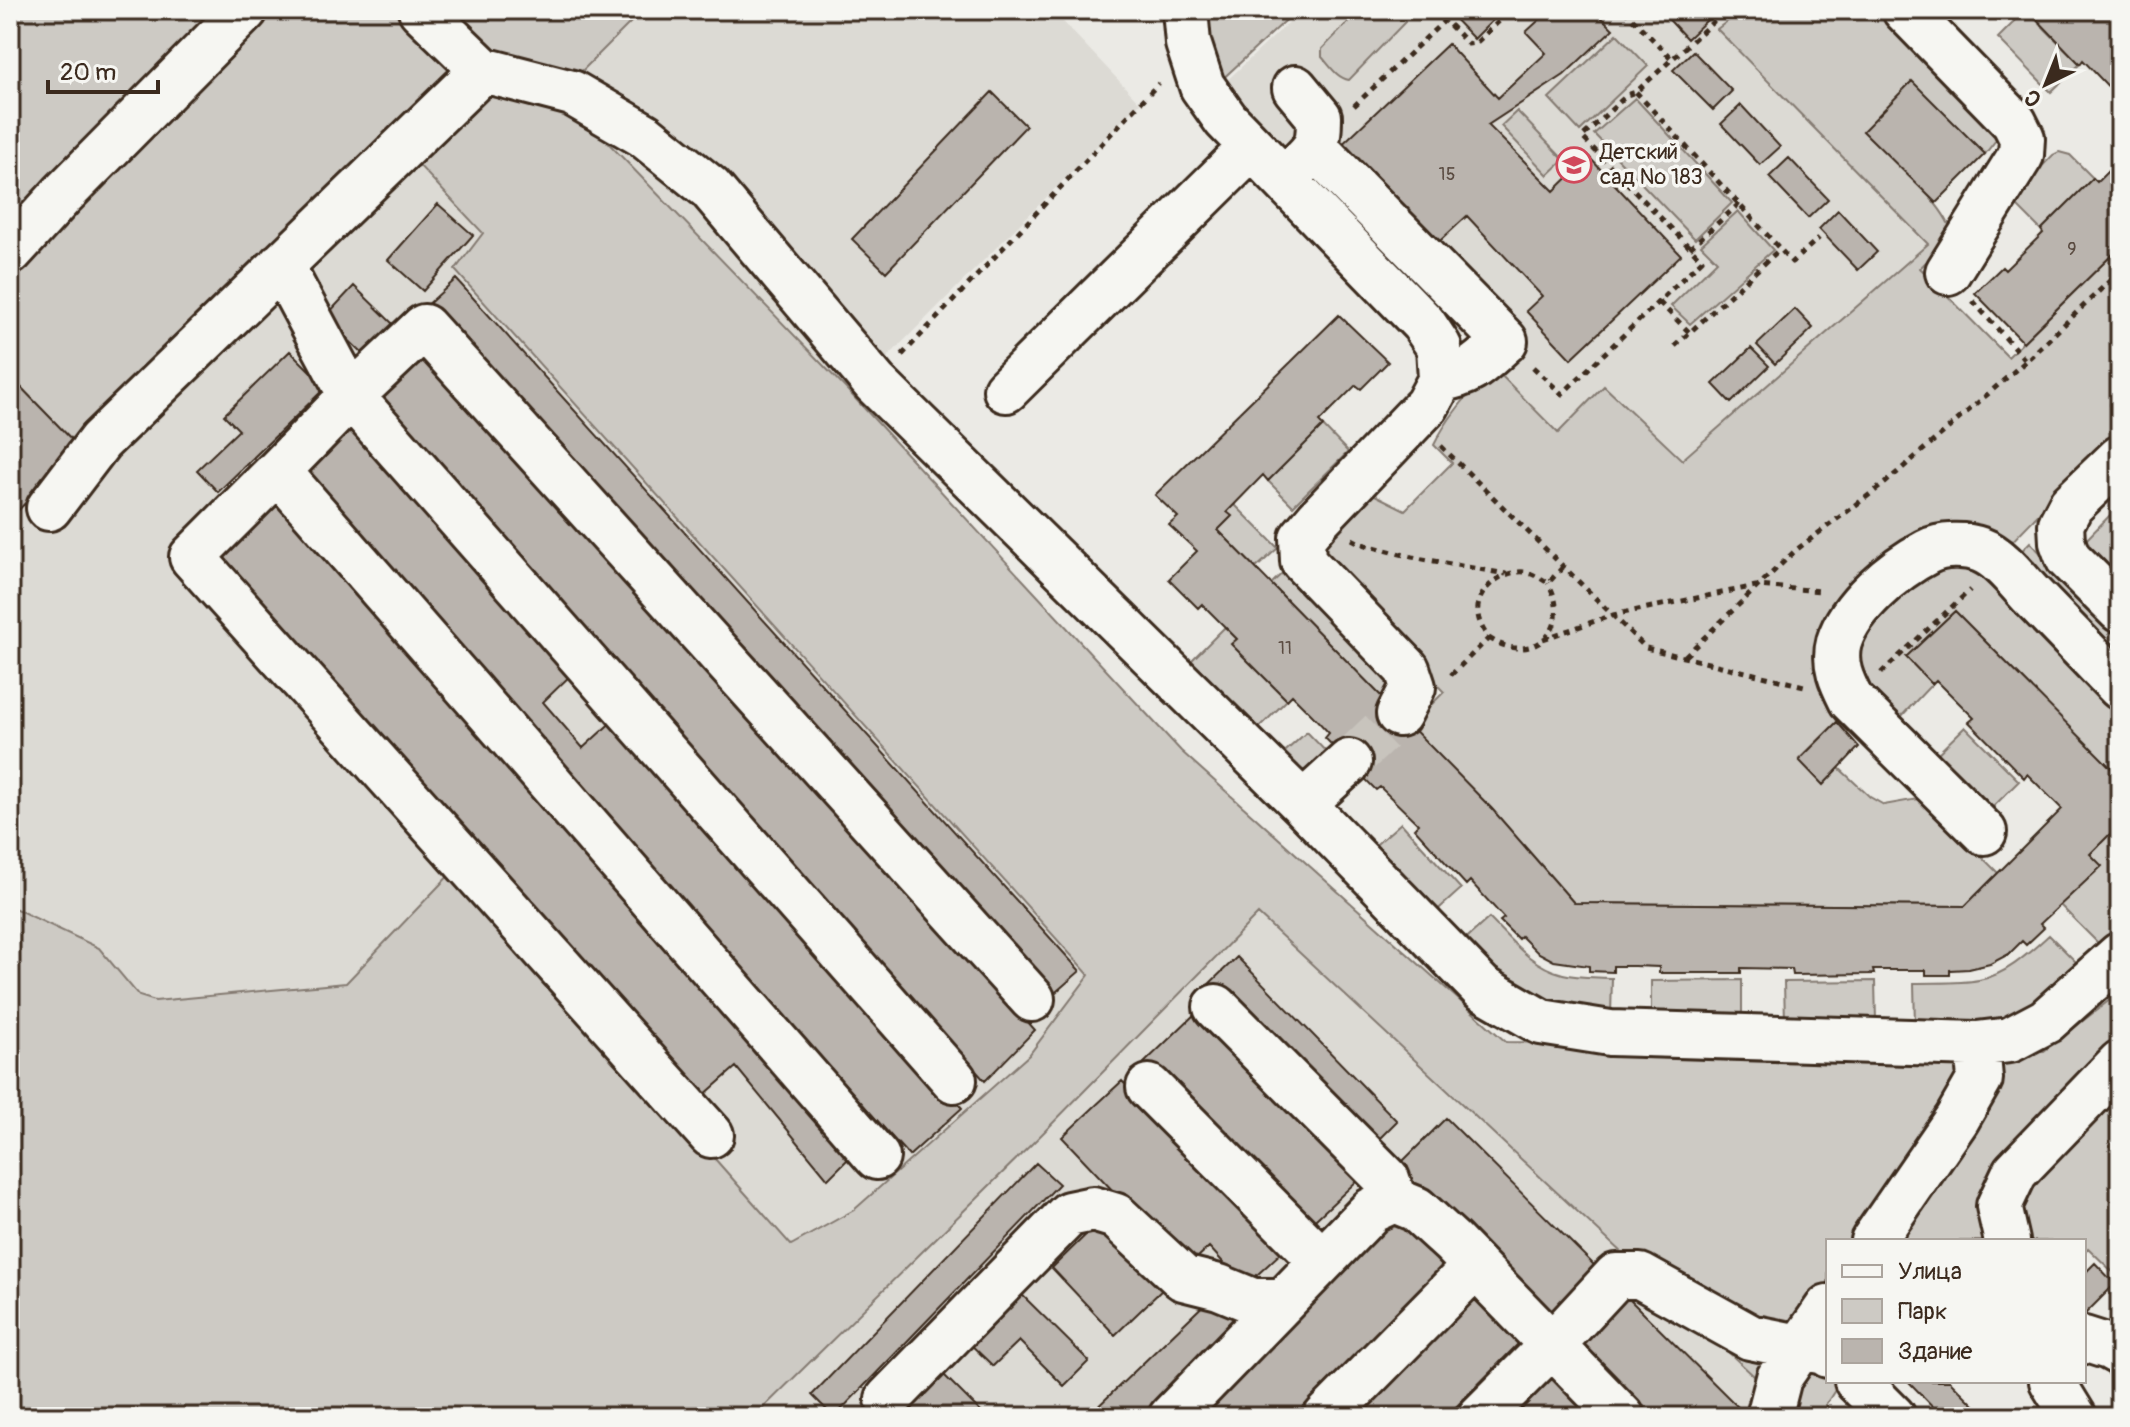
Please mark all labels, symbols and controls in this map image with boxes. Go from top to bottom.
scale bar [48,44,158,94]
north arrow [2006,44,2086,124]
text: 20 m [60,58,116,87]
text: С [2018,83,2048,113]
place label: Детский сад № 183 [1599,138,1703,191]
school or university icon: Детский сад № 183 [1555,146,1593,184]
house number: 15 [1439,163,1455,186]
house number: 9 [2067,238,2077,261]
house number: 11 [1278,637,1292,660]
legend [1826,1239,2086,1383]
text: Улица [1898,1257,1962,1286]
text: Парк [1898,1297,1947,1326]
text: Здание [1898,1337,1973,1366]

